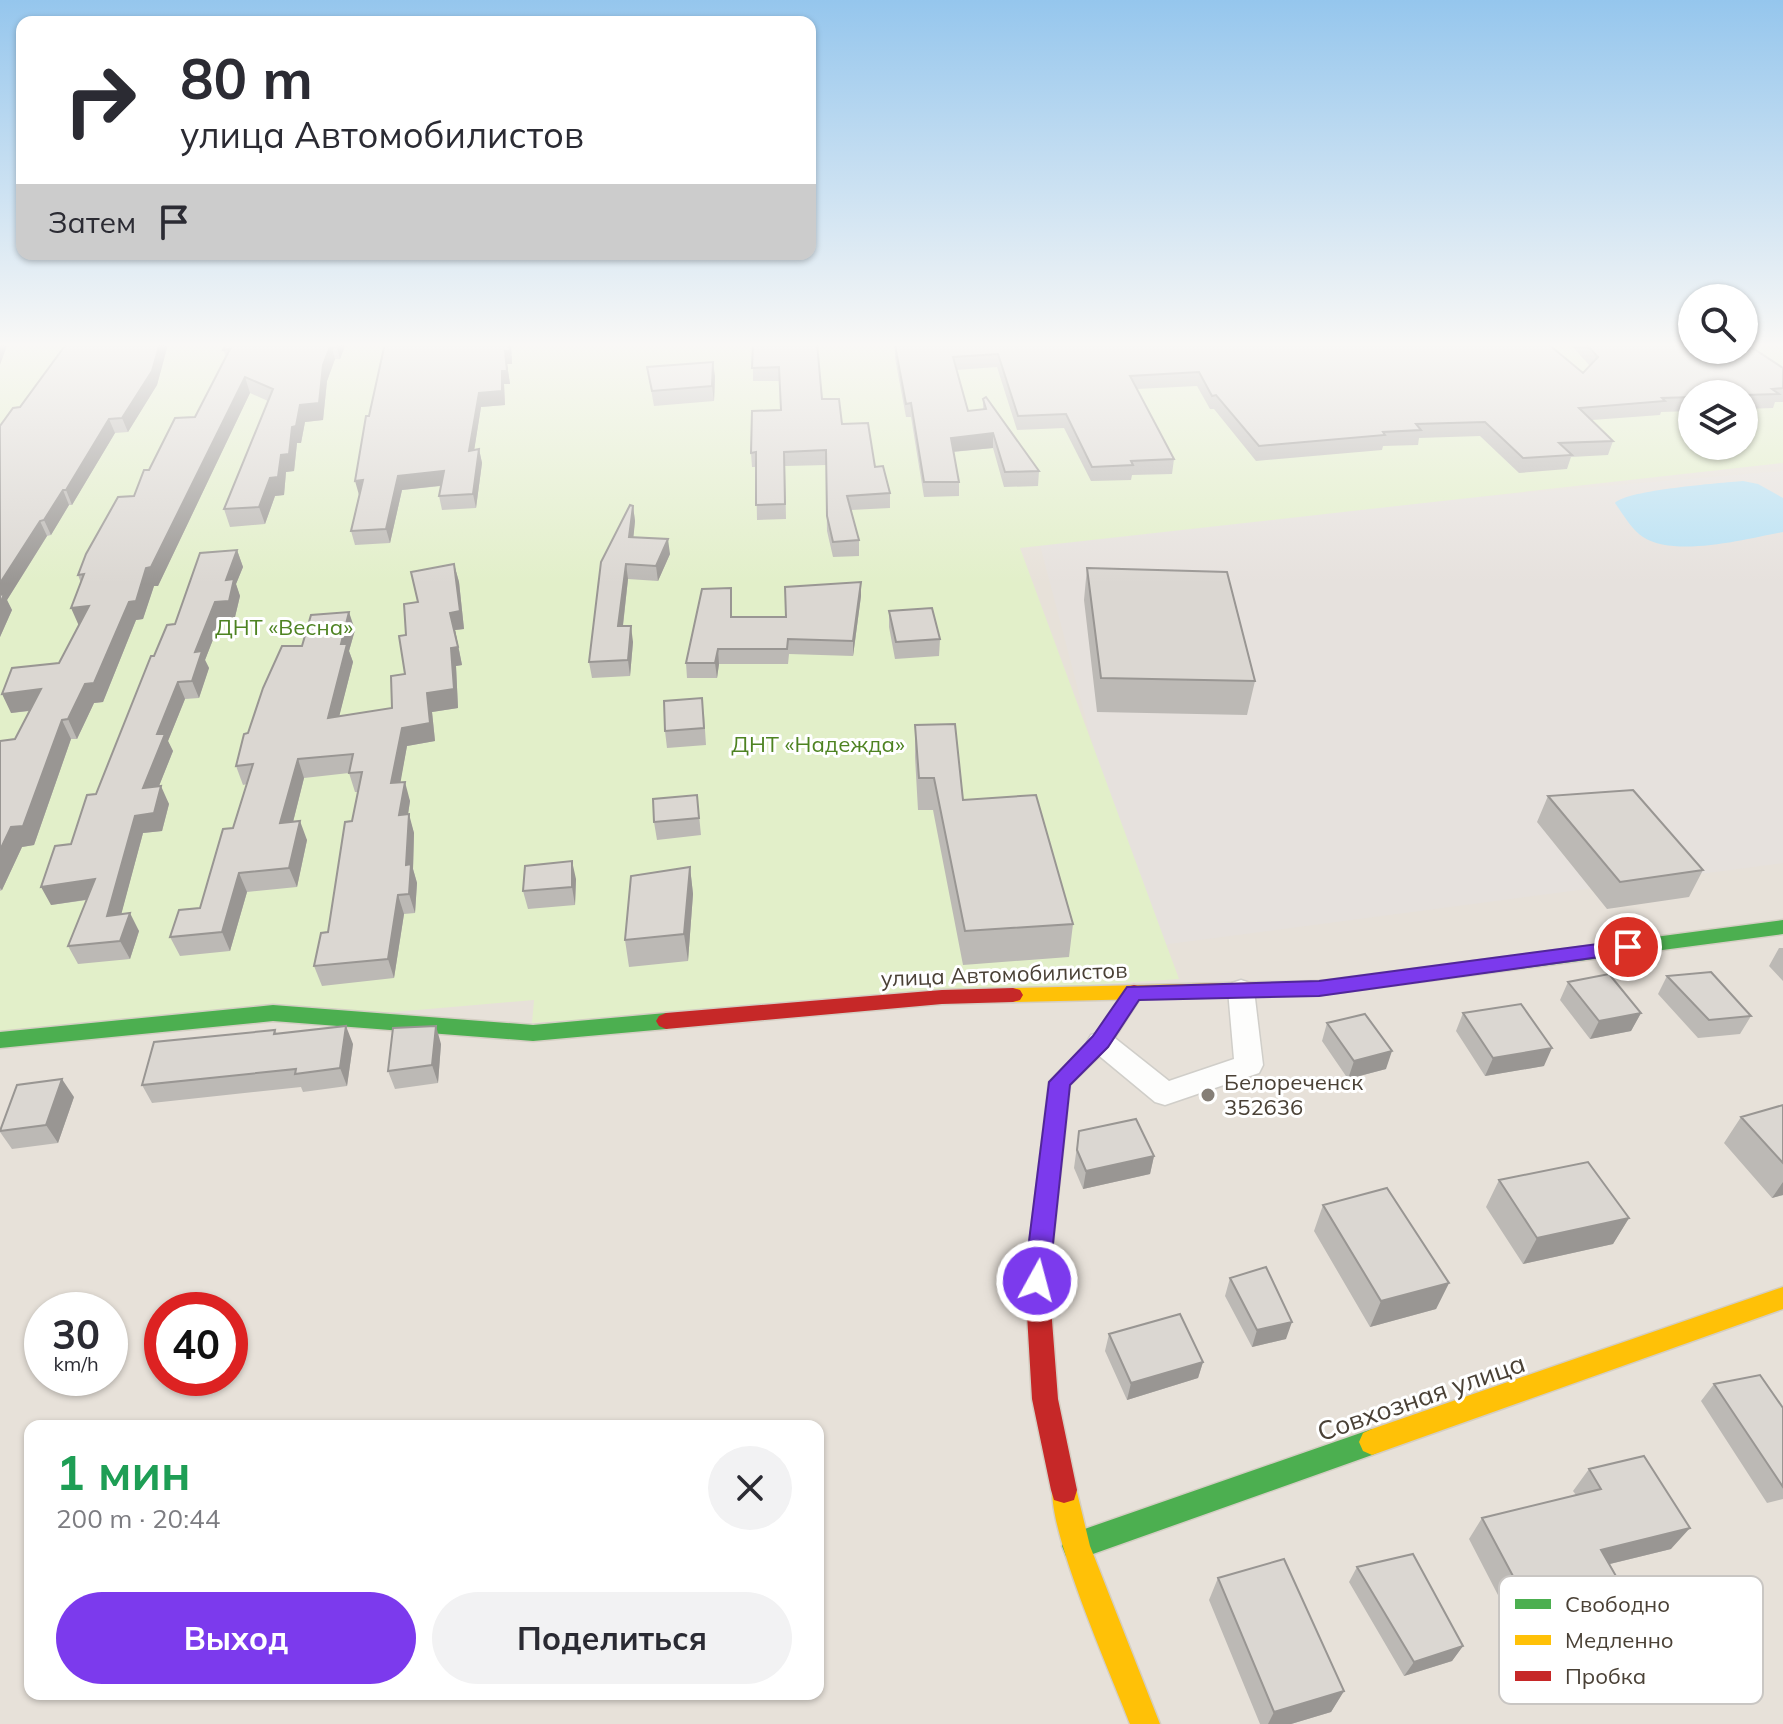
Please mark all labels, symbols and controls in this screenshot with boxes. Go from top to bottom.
text: 80 m [180,43,313,113]
icon: right [48,48,152,152]
text: улица Автомобилистов [180,112,584,157]
icon: arrive [152,200,196,244]
text: Затем [48,203,136,241]
map controls [1678,284,1758,460]
button: search [1678,284,1758,364]
button: layers [1678,380,1758,460]
park label: ДНТ «Весна» [215,613,353,641]
park label: ДНТ «Надежда» [731,730,905,758]
pin [1594,913,1662,981]
icon: arrive [1606,925,1650,969]
street label: улица Автомобилистов [880,956,1128,992]
place label: Белореченск 352636 [1224,1068,1363,1121]
marker: Белореченск 352636 [1199,1086,1217,1104]
position arrow [995,1239,1079,1323]
speed limit sign: 40 [144,1292,248,1396]
text: 30 [52,1309,100,1359]
street label: Совхозная улица [1313,1346,1529,1448]
text: km/h [53,1351,99,1376]
text: 1 мин [56,1442,191,1502]
button: close [708,1446,792,1530]
text: 200 m · 20:44 [56,1502,220,1535]
legend [1499,1576,1763,1704]
text: Свободно [1565,1590,1670,1618]
button: Выход [56,1592,416,1684]
button: Поделиться [432,1592,792,1684]
text: Медленно [1565,1626,1674,1654]
text: Пробка [1565,1662,1646,1690]

